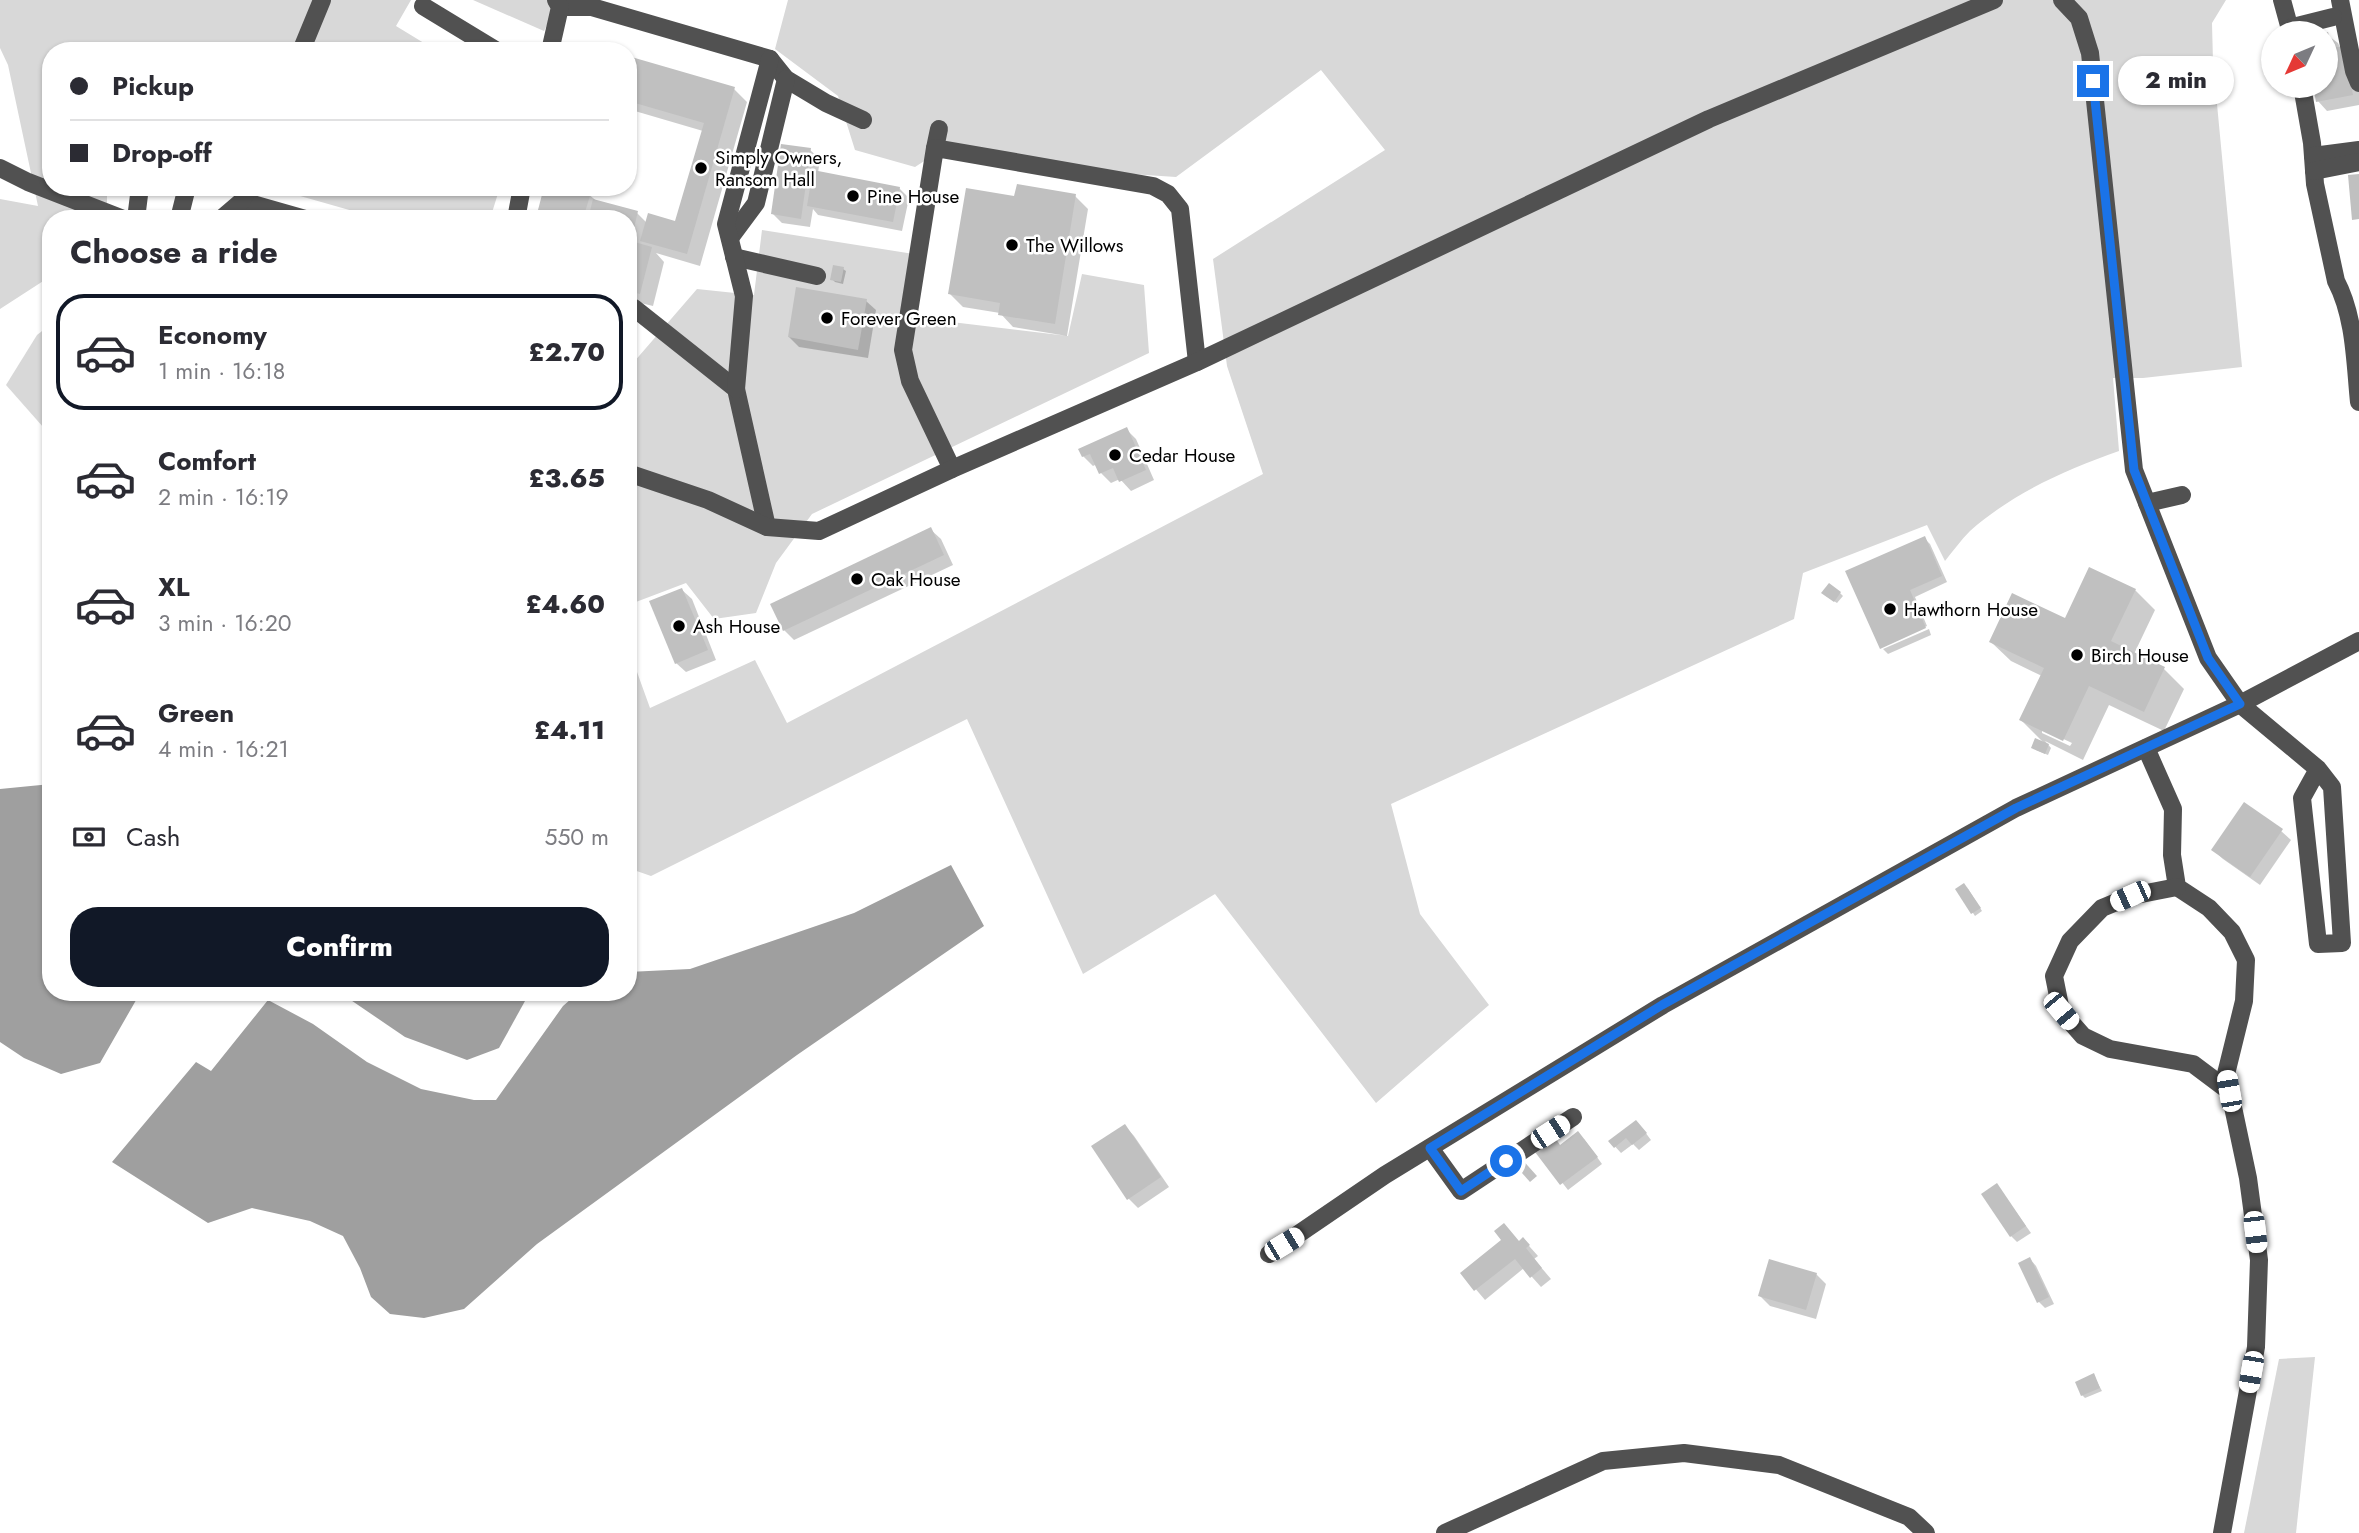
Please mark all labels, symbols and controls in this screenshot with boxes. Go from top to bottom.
north arrow [2261,21,2338,98]
map controls [2261,21,2338,98]
callout: 2 min [2118,56,2233,106]
text: 2 min [2145,63,2207,97]
route end [2077,65,2109,97]
text: Pickup [112,67,194,105]
text: Drop-off [112,134,212,172]
place label: Simply Owners, Ransom Hall [715,144,842,193]
marker: Simply Owners, Ransom Hall [693,160,709,176]
place label: Pine House [867,183,959,210]
marker: Pine House [845,188,861,204]
text: Choose a ride [70,229,278,275]
place label: The Willows [1026,232,1124,259]
marker: The Willows [1004,237,1020,253]
place label: Forever Green [841,305,957,332]
marker: Forever Green [819,310,835,326]
text: Economy [158,316,267,354]
icon: car [74,321,137,384]
text: £2.70 [529,333,605,371]
text: 1 min · 16:18 [158,354,285,388]
text: Comfort [158,442,256,480]
place label: Cedar House [1129,442,1236,469]
icon: car [74,447,137,510]
marker: Cedar House [1107,447,1123,463]
text: £3.65 [528,459,605,497]
text: 2 min · 16:19 [158,480,289,514]
place label: Oak House [871,566,961,593]
text: XL [158,568,190,606]
marker: Oak House [849,571,865,587]
icon: car [74,573,137,636]
text: £4.60 [525,585,605,623]
place label: Hawthorn House [1904,596,2038,623]
marker: Hawthorn House [1882,601,1898,617]
text: 3 min · 16:20 [158,606,292,640]
place label: Ash House [693,613,780,640]
marker: Ash House [671,618,687,634]
place label: Birch House [2091,642,2189,669]
marker: Birch House [2069,647,2085,663]
text: Green [158,694,234,732]
icon: car [74,699,137,762]
text: £4.11 [534,711,605,749]
text: 4 min · 16:21 [158,732,289,766]
icon: cash [70,818,108,856]
text: Cash [126,818,180,856]
text: 550 m [544,820,609,854]
car [2107,878,2154,914]
button: Confirm [70,907,609,987]
car [2040,988,2083,1034]
car [2216,1068,2243,1114]
car [1527,1112,1574,1152]
route start [1490,1145,1522,1177]
car [2243,1210,2268,1254]
car [1261,1224,1308,1264]
car [2238,1349,2265,1395]

